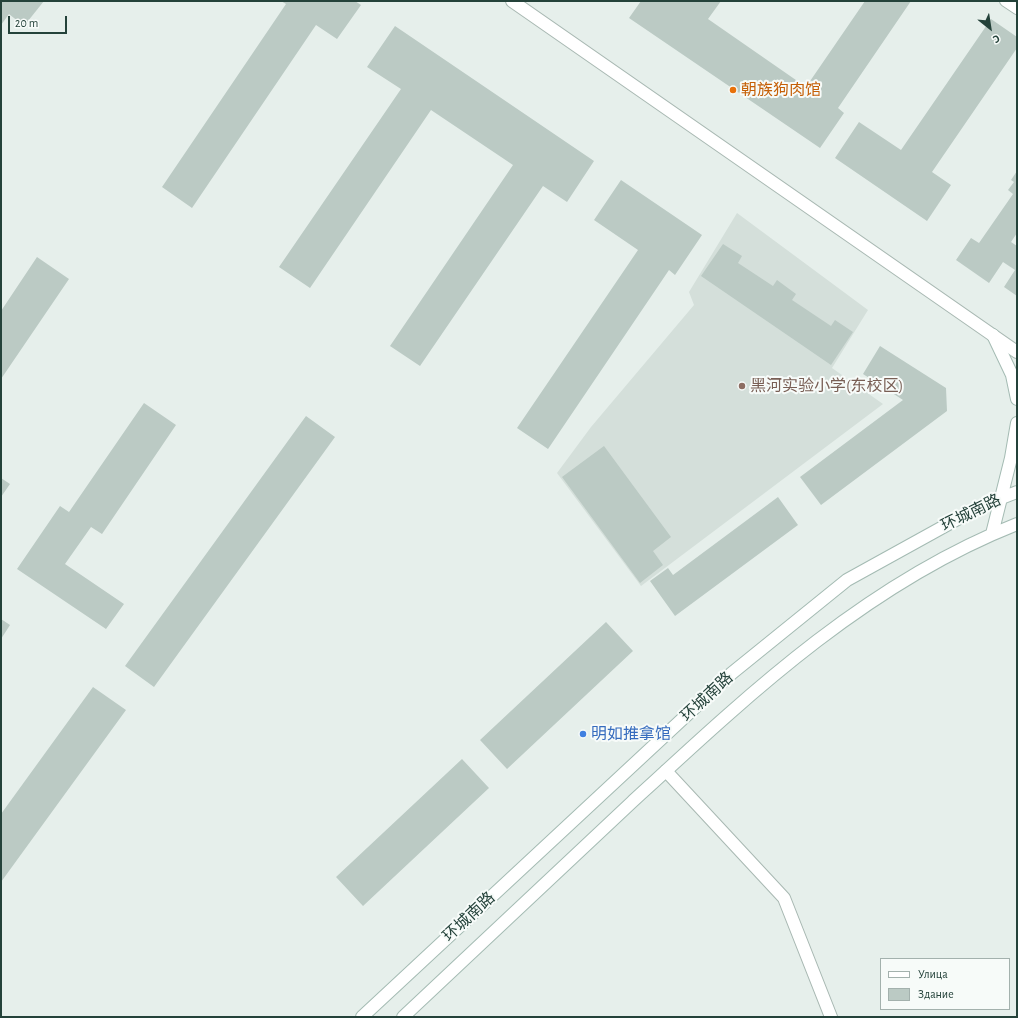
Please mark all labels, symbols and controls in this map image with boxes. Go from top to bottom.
scale bar [10,8,69,34]
north arrow [970,8,1010,48]
text: 20 m [15,17,38,29]
text: С [991,33,1002,45]
place label: 朝族狗肉馆 [741,80,821,100]
marker: 朝族狗肉馆 [728,85,738,95]
place label: 黑河实验小学(东校区) [750,376,904,396]
marker: 黑河实验小学(东校区) [737,381,747,391]
street label: 环城南路 [938,490,1004,536]
street label: 环城南路 [677,668,737,726]
place label: 明如推拿馆 [591,724,671,744]
marker: 明如推拿馆 [578,729,588,739]
street label: 环城南路 [439,888,499,946]
legend [880,958,1010,1010]
text: Улица [918,968,948,980]
text: Здание [918,988,954,1000]

